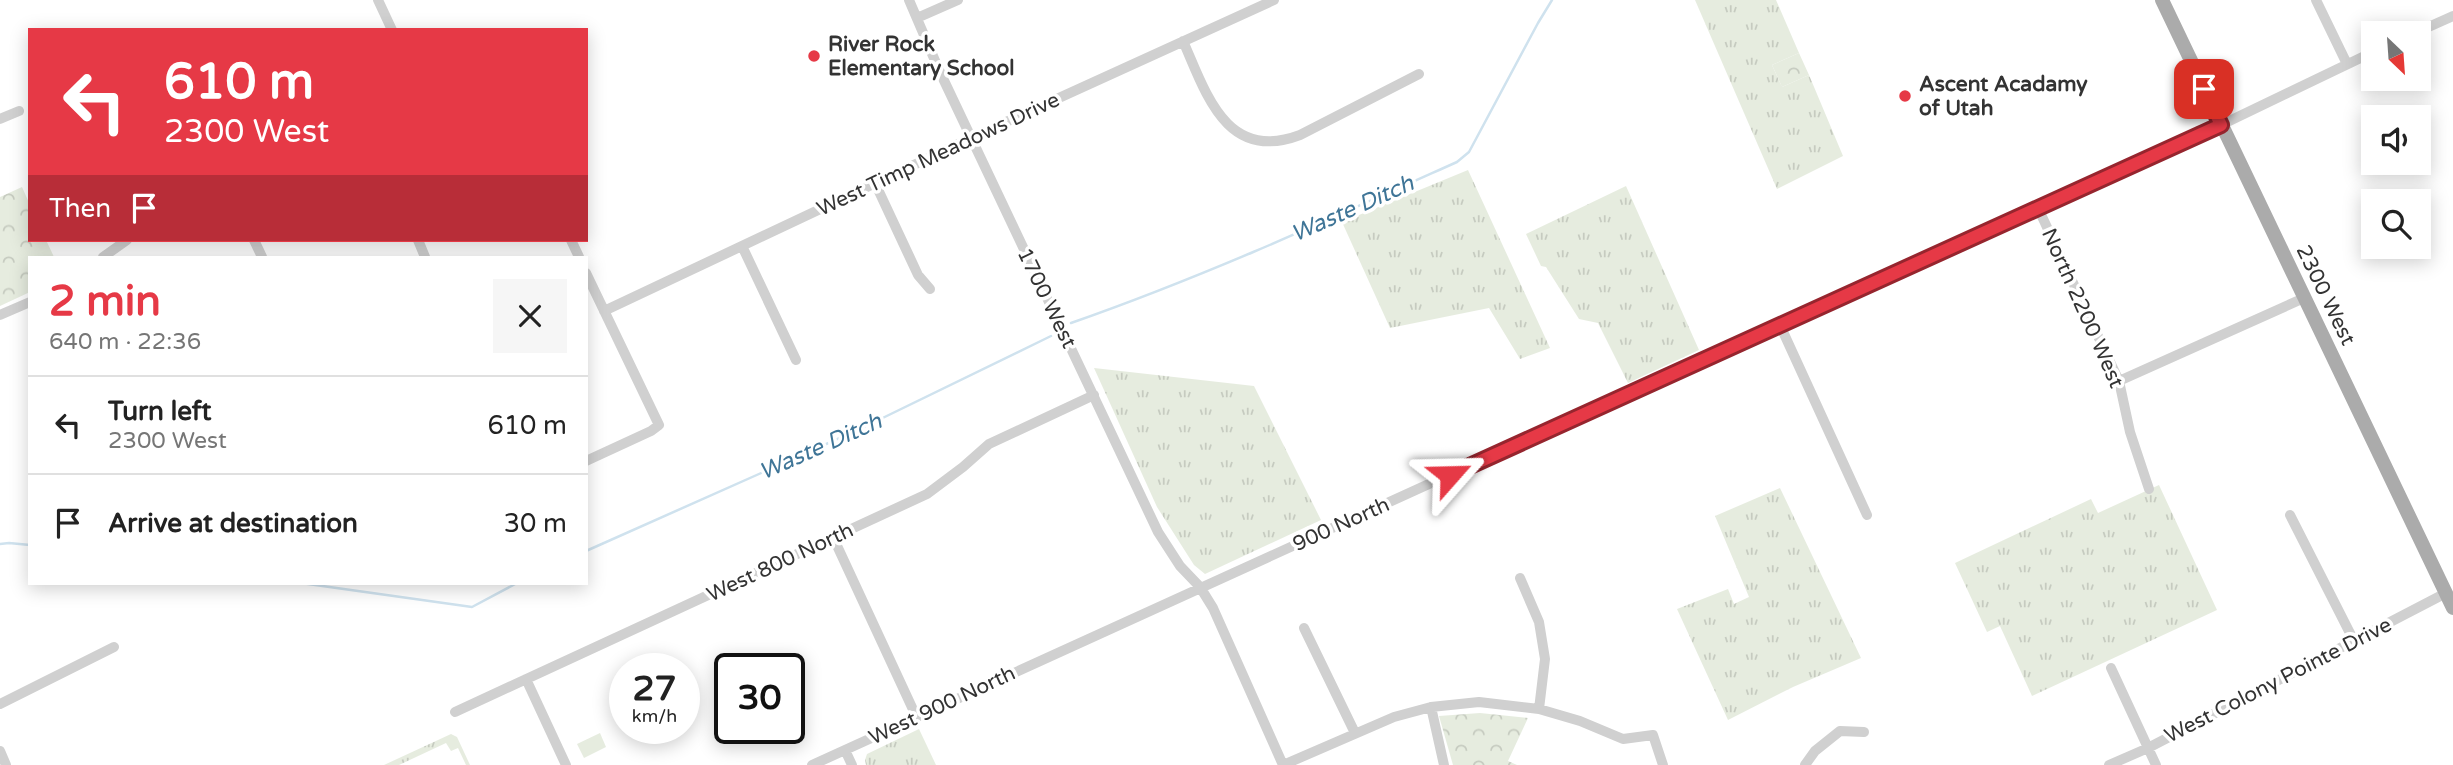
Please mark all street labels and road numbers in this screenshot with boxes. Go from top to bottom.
street label: West Timp Meadows Drive [813,87,1064,222]
street label: North 2200 West [2036,225,2129,392]
street label: 2300 West [2291,241,2361,349]
street label: 1700 West [1012,244,1082,352]
street label: 900 North [1289,492,1393,557]
street label: West 800 North [703,518,857,607]
street label: West Colony Pointe Drive [2161,612,2396,749]
street label: West 900 North [865,661,1019,750]

